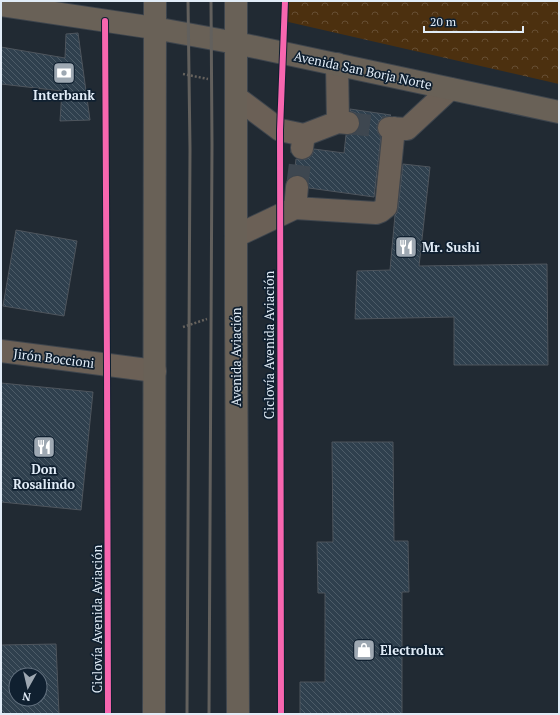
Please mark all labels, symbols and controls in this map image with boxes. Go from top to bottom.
scale bar [424,8,523,34]
text: 20 m [430,14,457,29]
street label: Avenida San Borja Norte [292,47,434,93]
bank icon: Interbank [51,60,77,86]
place label: Interbank [33,86,95,104]
restaurant icon: Mr. Sushi [393,234,419,260]
place label: Mr. Sushi [422,238,480,256]
street label: Ciclovía Avenida Aviación [260,271,278,419]
street label: Avenida Aviación [227,307,245,407]
street label: Jirón Boccioni [13,344,95,372]
restaurant icon: Don Rosalindo [31,434,57,460]
place label: Don Rosalindo [13,460,75,493]
street label: Ciclovía Avenida Aviación [88,545,106,693]
shop icon: Electrolux [351,637,377,663]
place label: Electrolux [380,641,444,659]
north arrow [8,667,48,707]
text: N [21,689,32,704]

